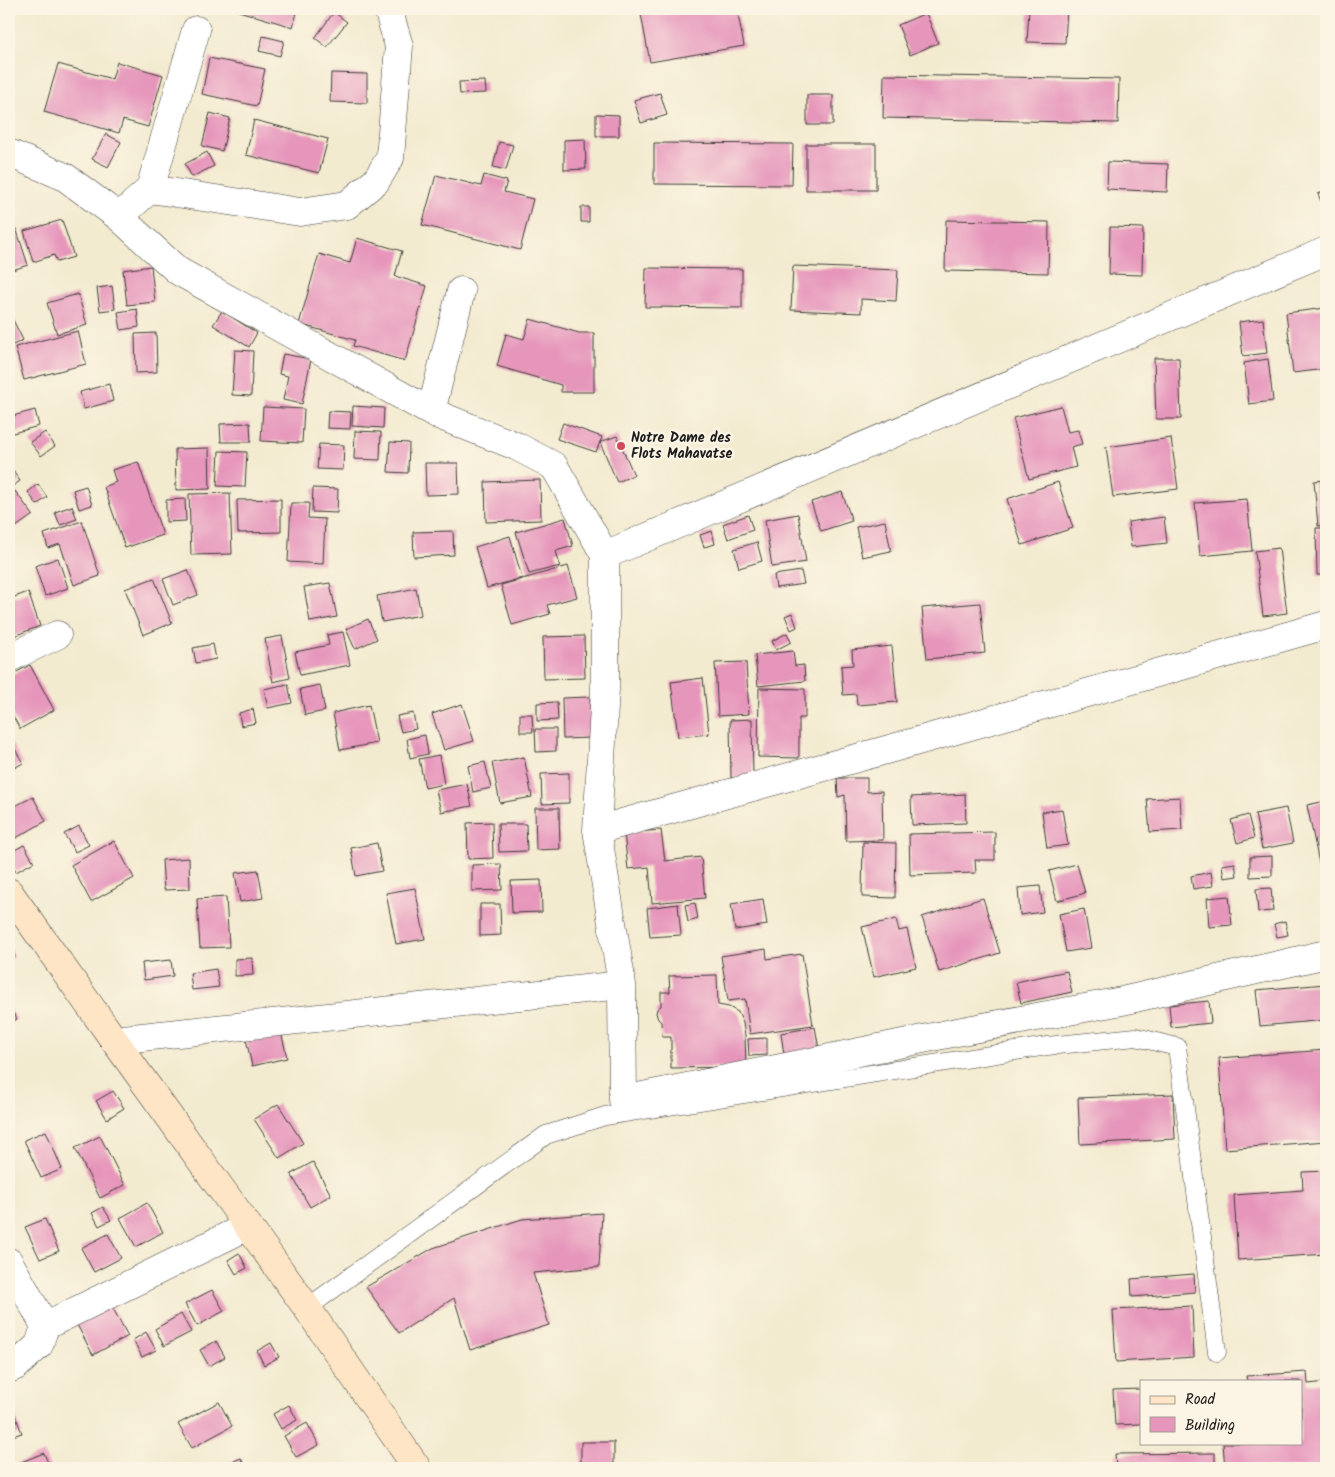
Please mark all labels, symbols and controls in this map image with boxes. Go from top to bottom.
place label: Notre Dame des Flots Mahavatse [631,427,733,465]
marker: Notre Dame des Flots Mahavatse [615,440,627,452]
legend [1140,1380,1302,1444]
text: Road [1185,1388,1216,1412]
text: Building [1185,1414,1235,1438]

